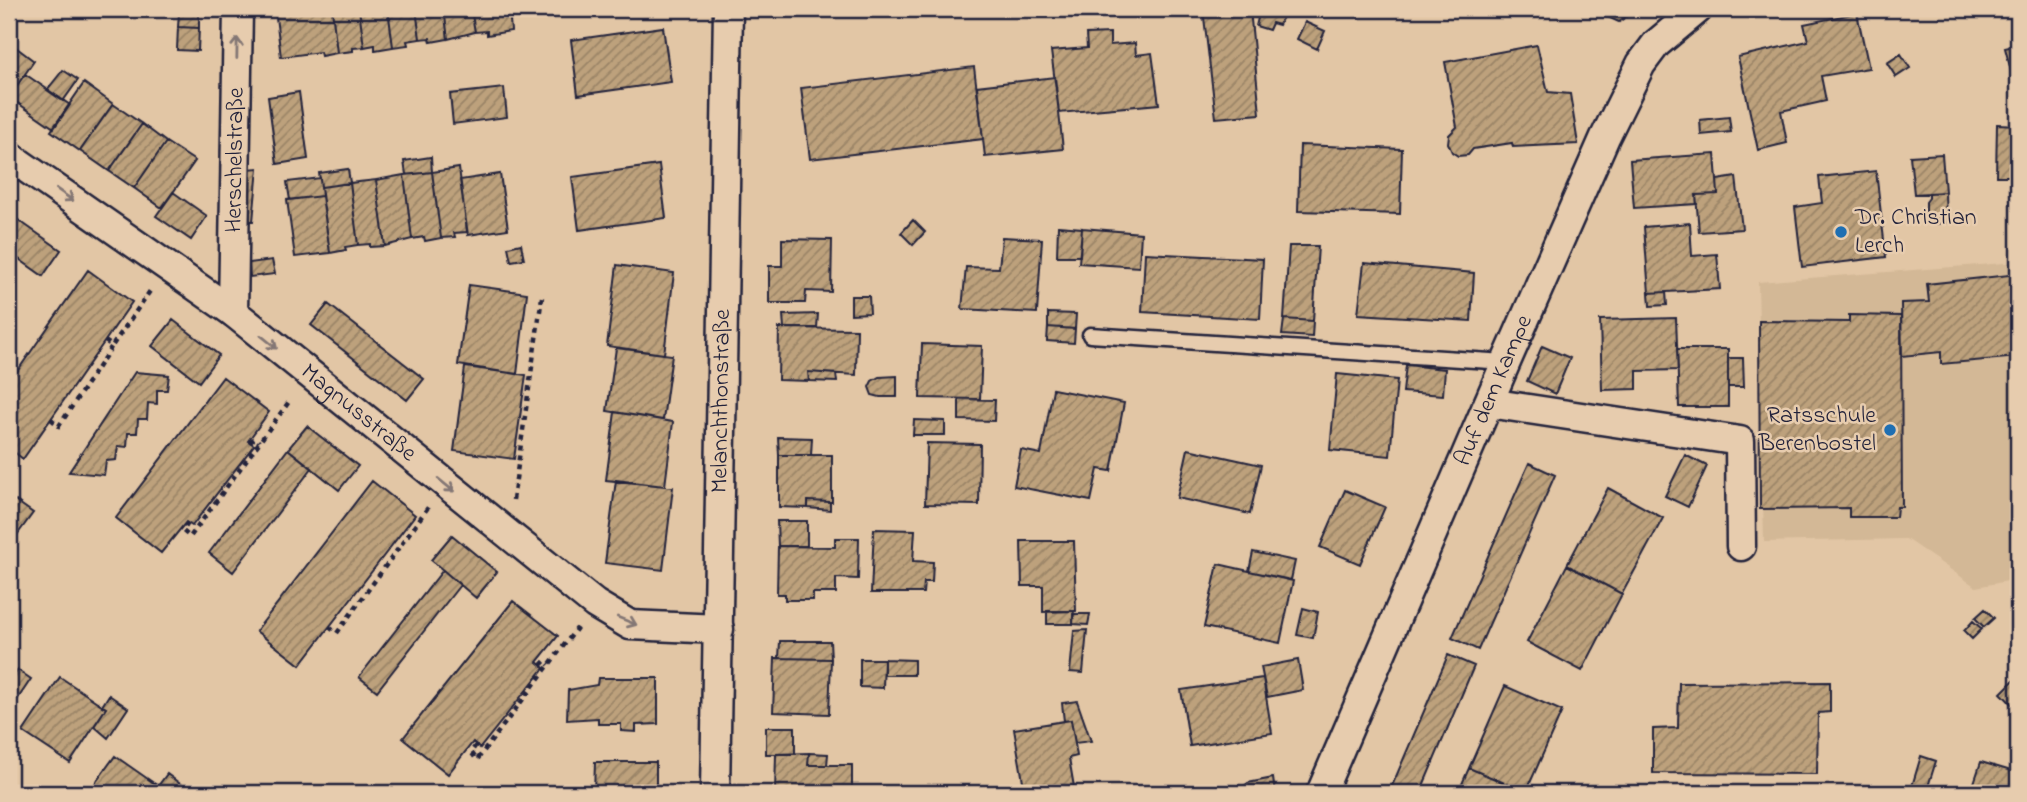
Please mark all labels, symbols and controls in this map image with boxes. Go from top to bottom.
one-way arrow [230,37,244,60]
street label: Herschelstraße [217,87,254,233]
one-way arrow [55,188,74,202]
place label: Dr. Christian Lerch [1854,201,1977,264]
marker: Dr. Christian Lerch [1833,224,1849,240]
street label: Melanchthonstraße [702,308,741,493]
street label: Auf dem Kampe [1446,309,1542,472]
one-way arrow [260,334,278,350]
street label: Magnusstraße [293,355,424,471]
place label: Ratsschule Berenbostel [1758,399,1876,462]
marker: Ratsschule Berenbostel [1882,422,1898,438]
one-way arrow [436,477,454,493]
one-way arrow [616,615,637,628]

